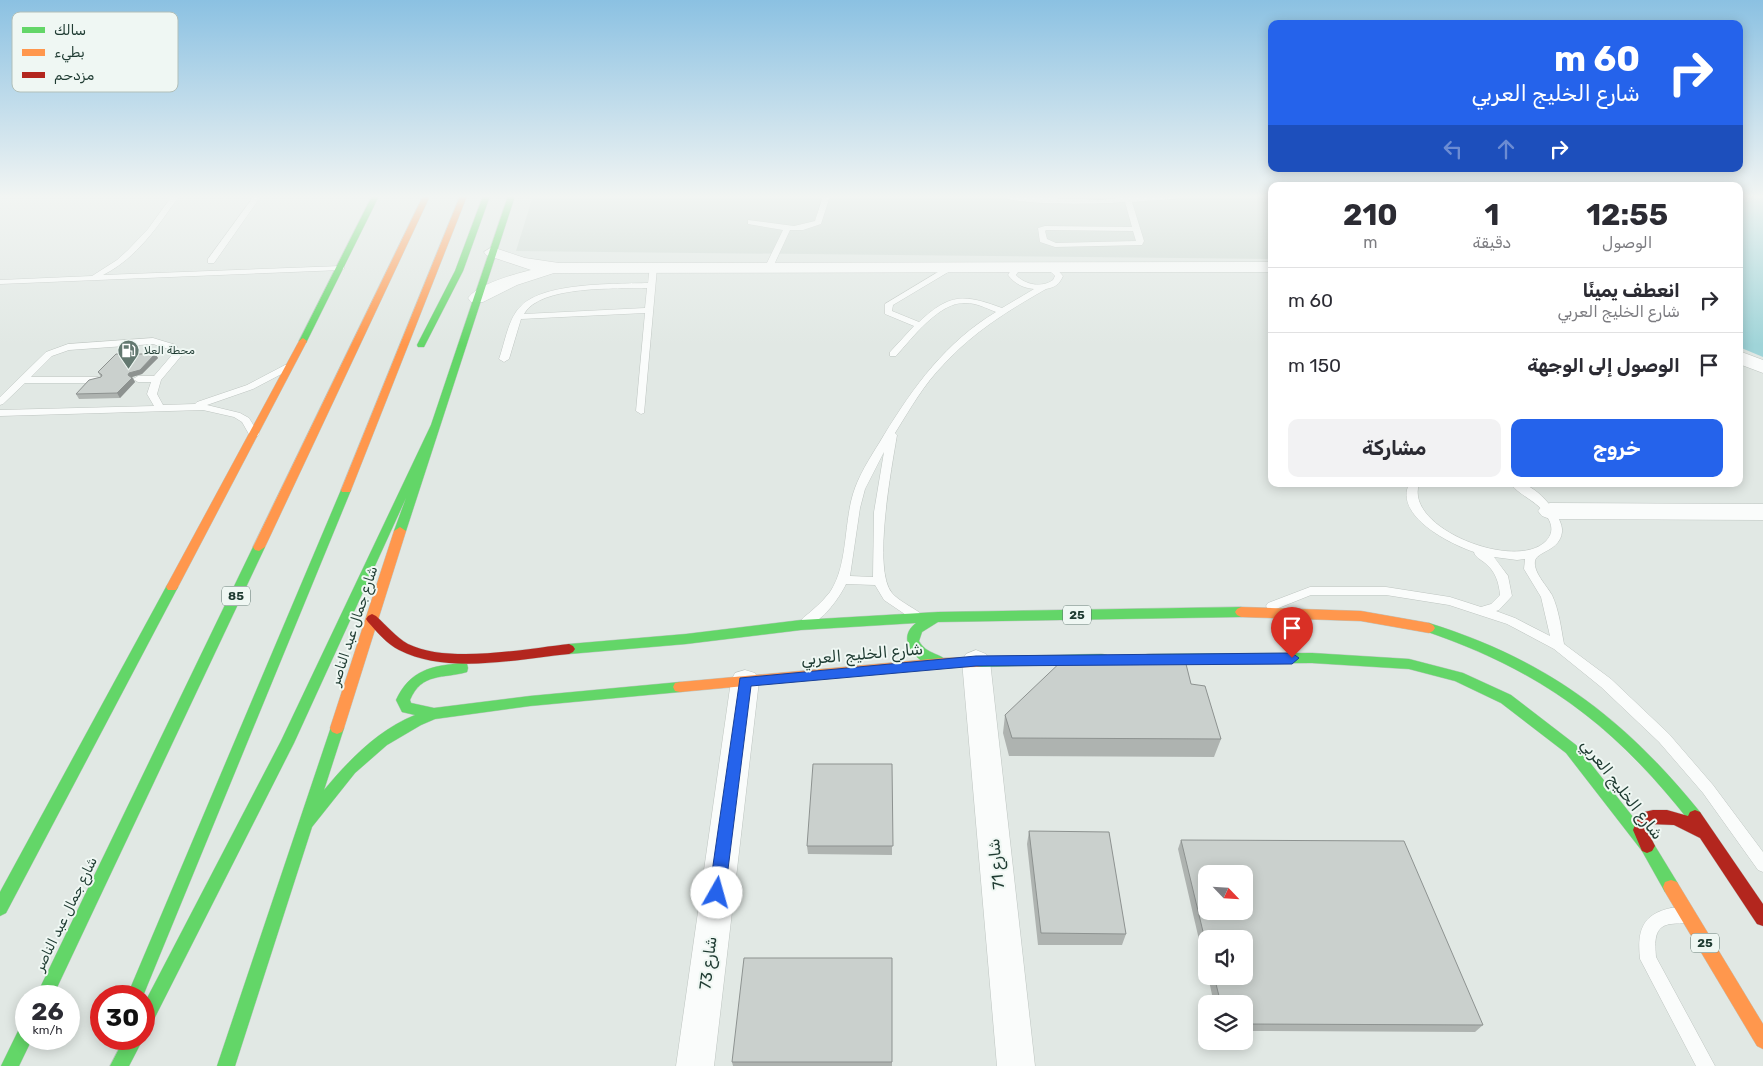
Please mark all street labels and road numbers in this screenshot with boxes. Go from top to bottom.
street label: شارع جمال عبد الناصر [326,564,383,690]
road number: 85 [222,586,250,606]
road number: 25 [1063,606,1091,624]
street label: شارع الخليج العربي [800,639,924,672]
street label: شارع الخليج العربي [1574,735,1667,845]
street label: شارع 71 [984,837,1010,890]
street label: شارع جمال عبد الناصر [31,854,103,976]
road number: 25 [1691,934,1719,952]
street label: شارع 73 [695,935,723,991]

